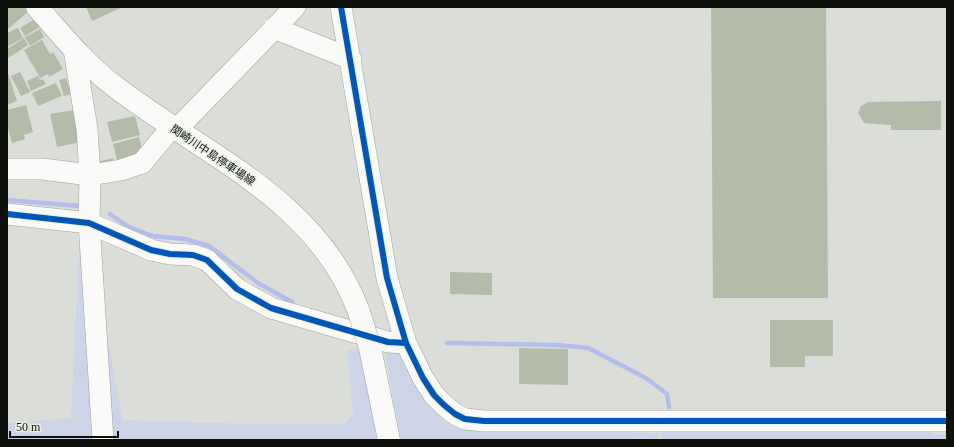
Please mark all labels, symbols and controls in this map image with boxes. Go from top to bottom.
street label: 関崎川中島停車場線 [169,122,257,188]
scale bar [10,413,118,439]
text: 50 m [16,420,41,434]

